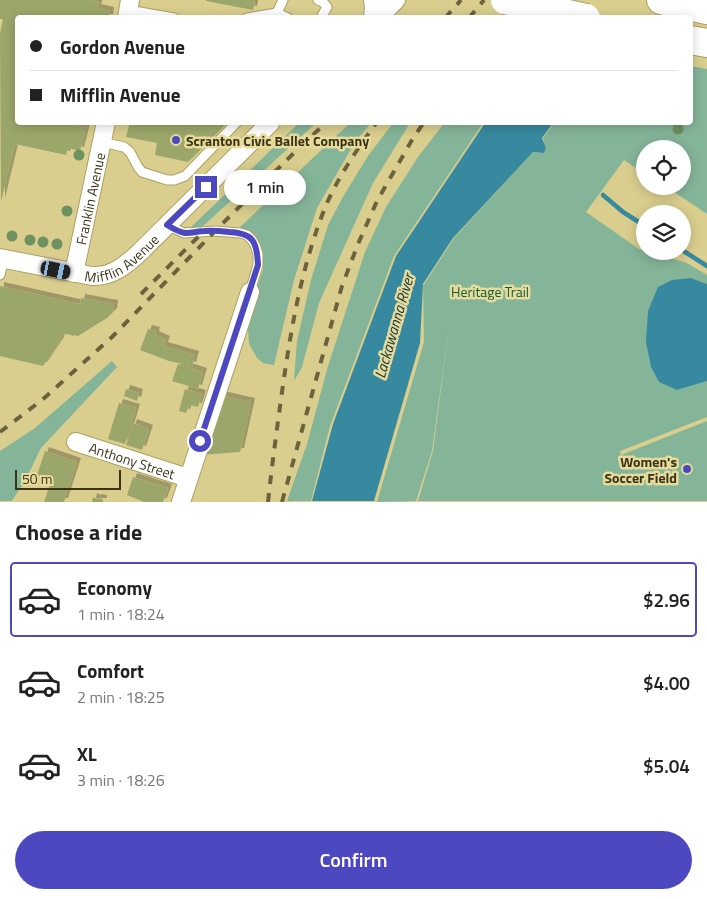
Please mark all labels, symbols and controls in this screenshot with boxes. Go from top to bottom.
text: Gordon Avenue [60,32,185,61]
text: Mifflin Avenue [60,80,180,109]
place label: Scranton Civic Ballet Company [186,130,369,151]
marker: Scranton Civic Ballet Company [170,134,182,146]
map controls [636,140,691,260]
button: locate [636,140,691,195]
street label: Franklin Avenue [70,151,110,247]
callout: 1 min [224,170,306,204]
text: 1 min [246,175,284,199]
route end [195,176,217,198]
button: layers [636,205,691,260]
street label: Mifflin Avenue [83,229,163,287]
car [39,260,72,280]
water label: Lackawanna River [368,269,421,381]
park label: Heritage Trail [451,281,529,302]
route start [189,430,211,452]
street label: Anthony Street [87,436,178,484]
place label: Women's Soccer Field [604,451,677,488]
marker: Women's Soccer Field [681,463,693,475]
scale bar [15,467,121,490]
text: 50 m [22,468,52,489]
text: Choose a ride [15,515,142,549]
text: Economy [77,573,152,602]
icon: car [17,577,62,622]
text: $2.96 [643,585,690,614]
text: 1 min · 18:24 [77,602,165,626]
text: Comfort [77,656,144,685]
icon: car [17,660,62,705]
text: $4.00 [643,668,690,697]
text: 2 min · 18:25 [77,685,165,709]
text: XL [77,739,97,768]
icon: car [17,743,62,788]
text: $5.04 [643,751,690,780]
text: 3 min · 18:26 [77,768,165,792]
button: Confirm [15,831,692,889]

